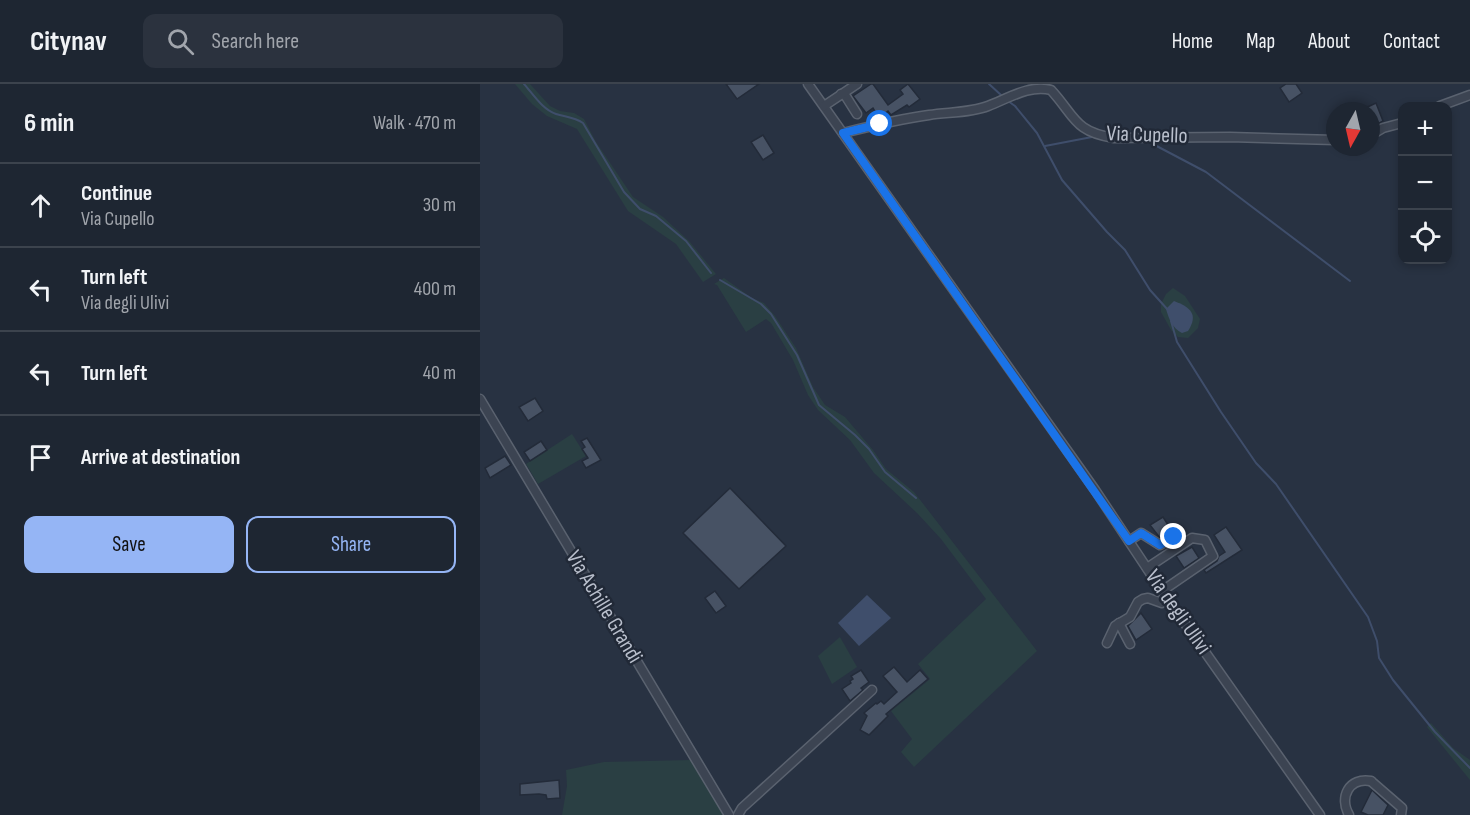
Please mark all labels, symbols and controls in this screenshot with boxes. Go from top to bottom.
search box [143,14,563,68]
text: Citynav [30,25,107,58]
icon: search [164,25,197,58]
text: Search here [212,28,299,55]
text: Home [1172,29,1213,54]
text: Map [1246,29,1275,54]
text: About [1308,29,1350,54]
text: Contact [1383,29,1440,54]
north arrow [1326,102,1380,156]
map controls [1398,102,1452,264]
button: + [1398,102,1452,156]
text: 6 min [24,108,74,139]
route start [866,110,892,136]
text: Walk · 470 m [373,111,456,135]
street label: Via Cupello [1106,120,1188,150]
button: − [1398,156,1452,210]
text: Continue [81,180,152,207]
icon: ahead [24,189,57,222]
text: 30 m [423,193,456,217]
text: Via Cupello [81,207,155,231]
button: locate [1398,210,1452,264]
text: Turn left [81,264,147,291]
icon: left [24,273,57,306]
text: 400 m [414,277,456,301]
text: Via degli Ulivi [81,291,169,315]
icon: left [24,357,57,390]
text: Turn left [81,360,147,387]
text: 40 m [423,361,456,385]
icon: arrive [24,441,57,474]
text: Arrive at destination [81,444,240,471]
button: Save [24,516,234,573]
button: Share [246,516,456,573]
route end [1160,523,1186,549]
street label: Via Achille Grandi [560,546,648,668]
street label: Via degli Ulivi [1139,565,1217,659]

